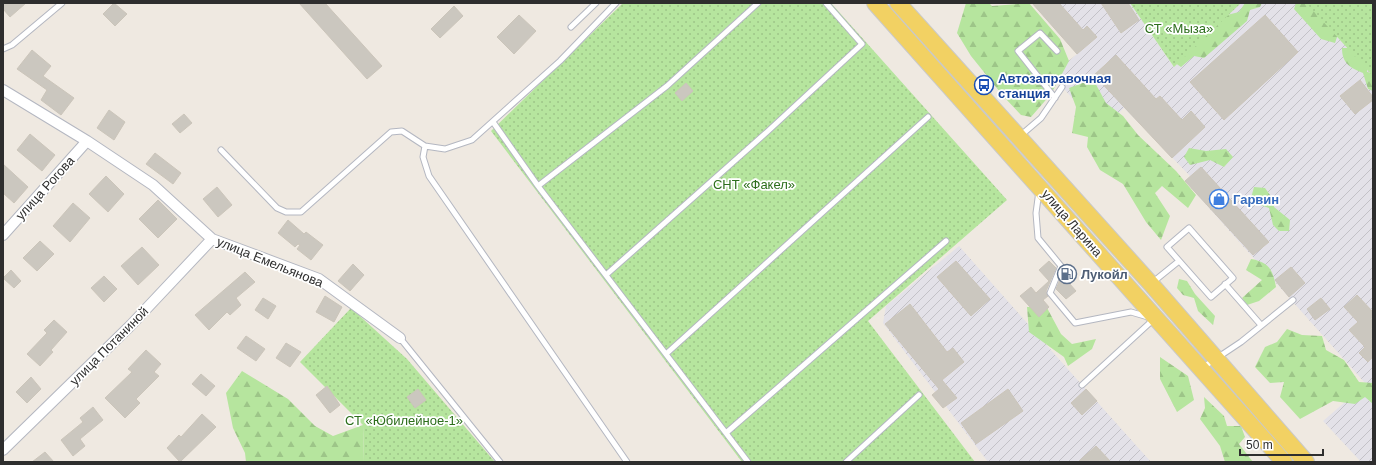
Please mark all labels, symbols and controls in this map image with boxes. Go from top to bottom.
park label: СТ «Мыза» [1145,21,1213,36]
place label: Автозаправочная станция [998,71,1111,101]
bus stop icon: Автозаправочная станция [973,74,995,96]
street label: улица Рогова [13,153,78,223]
park label: СНТ «Факел» [713,177,795,192]
street label: улица Ларина [1039,186,1106,260]
shop icon: Гарвин [1208,188,1230,210]
place label: Гарвин [1233,192,1279,207]
street label: улица Емельянова [215,234,326,291]
fuel station icon: Лукойл [1056,263,1078,285]
place label: Лукойл [1081,267,1128,282]
street label: улица Потаниной [67,304,151,388]
park label: СТ «Юбилейное-1» [345,413,463,428]
scale bar [1240,431,1323,457]
text: 50 m [1246,438,1273,452]

